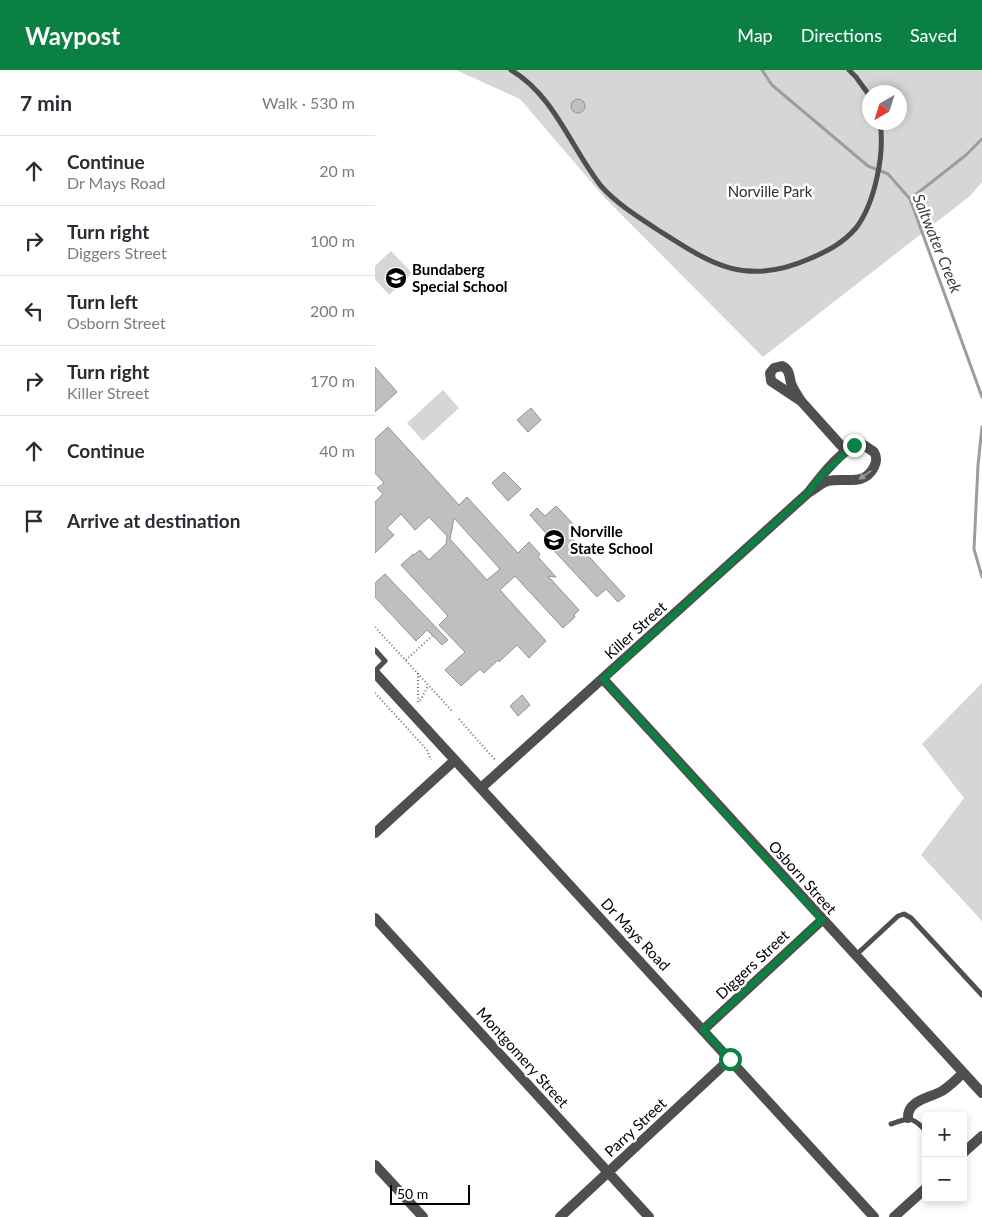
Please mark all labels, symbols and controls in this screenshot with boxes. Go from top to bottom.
text: Waypost [25,21,120,50]
text: Map [737,24,773,46]
text: Directions [801,24,882,46]
text: Saved [910,24,957,46]
north arrow [862,85,907,130]
text: 7 min [20,90,72,115]
text: Walk · 530 m [262,93,355,112]
text: Continue [67,150,145,173]
icon: ahead [20,157,48,185]
text: 20 m [319,161,355,180]
text: Dr Mays Road [67,173,166,192]
park label: Norville Park [728,182,813,200]
water label: Saltwater Creek [910,191,967,296]
text: Turn right [67,220,149,243]
icon: right [20,227,48,255]
text: 100 m [310,231,355,250]
text: Diggers Street [67,243,167,262]
place label: Bundaberg Special School [412,260,508,295]
school or university icon: Bundaberg Special School [384,266,408,290]
text: Turn left [67,290,138,313]
icon: left [20,297,48,325]
text: 200 m [310,301,355,320]
text: Osborn Street [67,313,166,332]
text: Turn right [67,360,149,383]
icon: right [20,367,48,395]
text: 170 m [310,371,355,390]
text: Killer Street [67,383,149,402]
route end [843,434,866,457]
icon: ahead [20,437,48,465]
text: Continue [67,439,145,462]
text: 40 m [319,441,355,460]
one-way arrow [858,470,872,480]
icon: arrive [20,507,48,535]
text: Arrive at destination [67,509,240,532]
place label: Norville State School [570,522,653,557]
school or university icon: Norville State School [542,528,566,552]
street label: Killer Street [600,597,670,662]
street label: Osborn Street [765,837,841,918]
street label: Dr Mays Road [598,894,674,974]
street label: Diggers Street [712,925,793,1002]
street label: Montgomery Street [473,1003,573,1111]
route start [719,1048,742,1071]
street label: Parry Street [600,1093,670,1160]
map controls [922,1112,967,1202]
button: + [922,1112,967,1157]
button: − [922,1157,967,1202]
scale bar [390,1182,470,1205]
text: 50 m [397,1185,428,1202]

